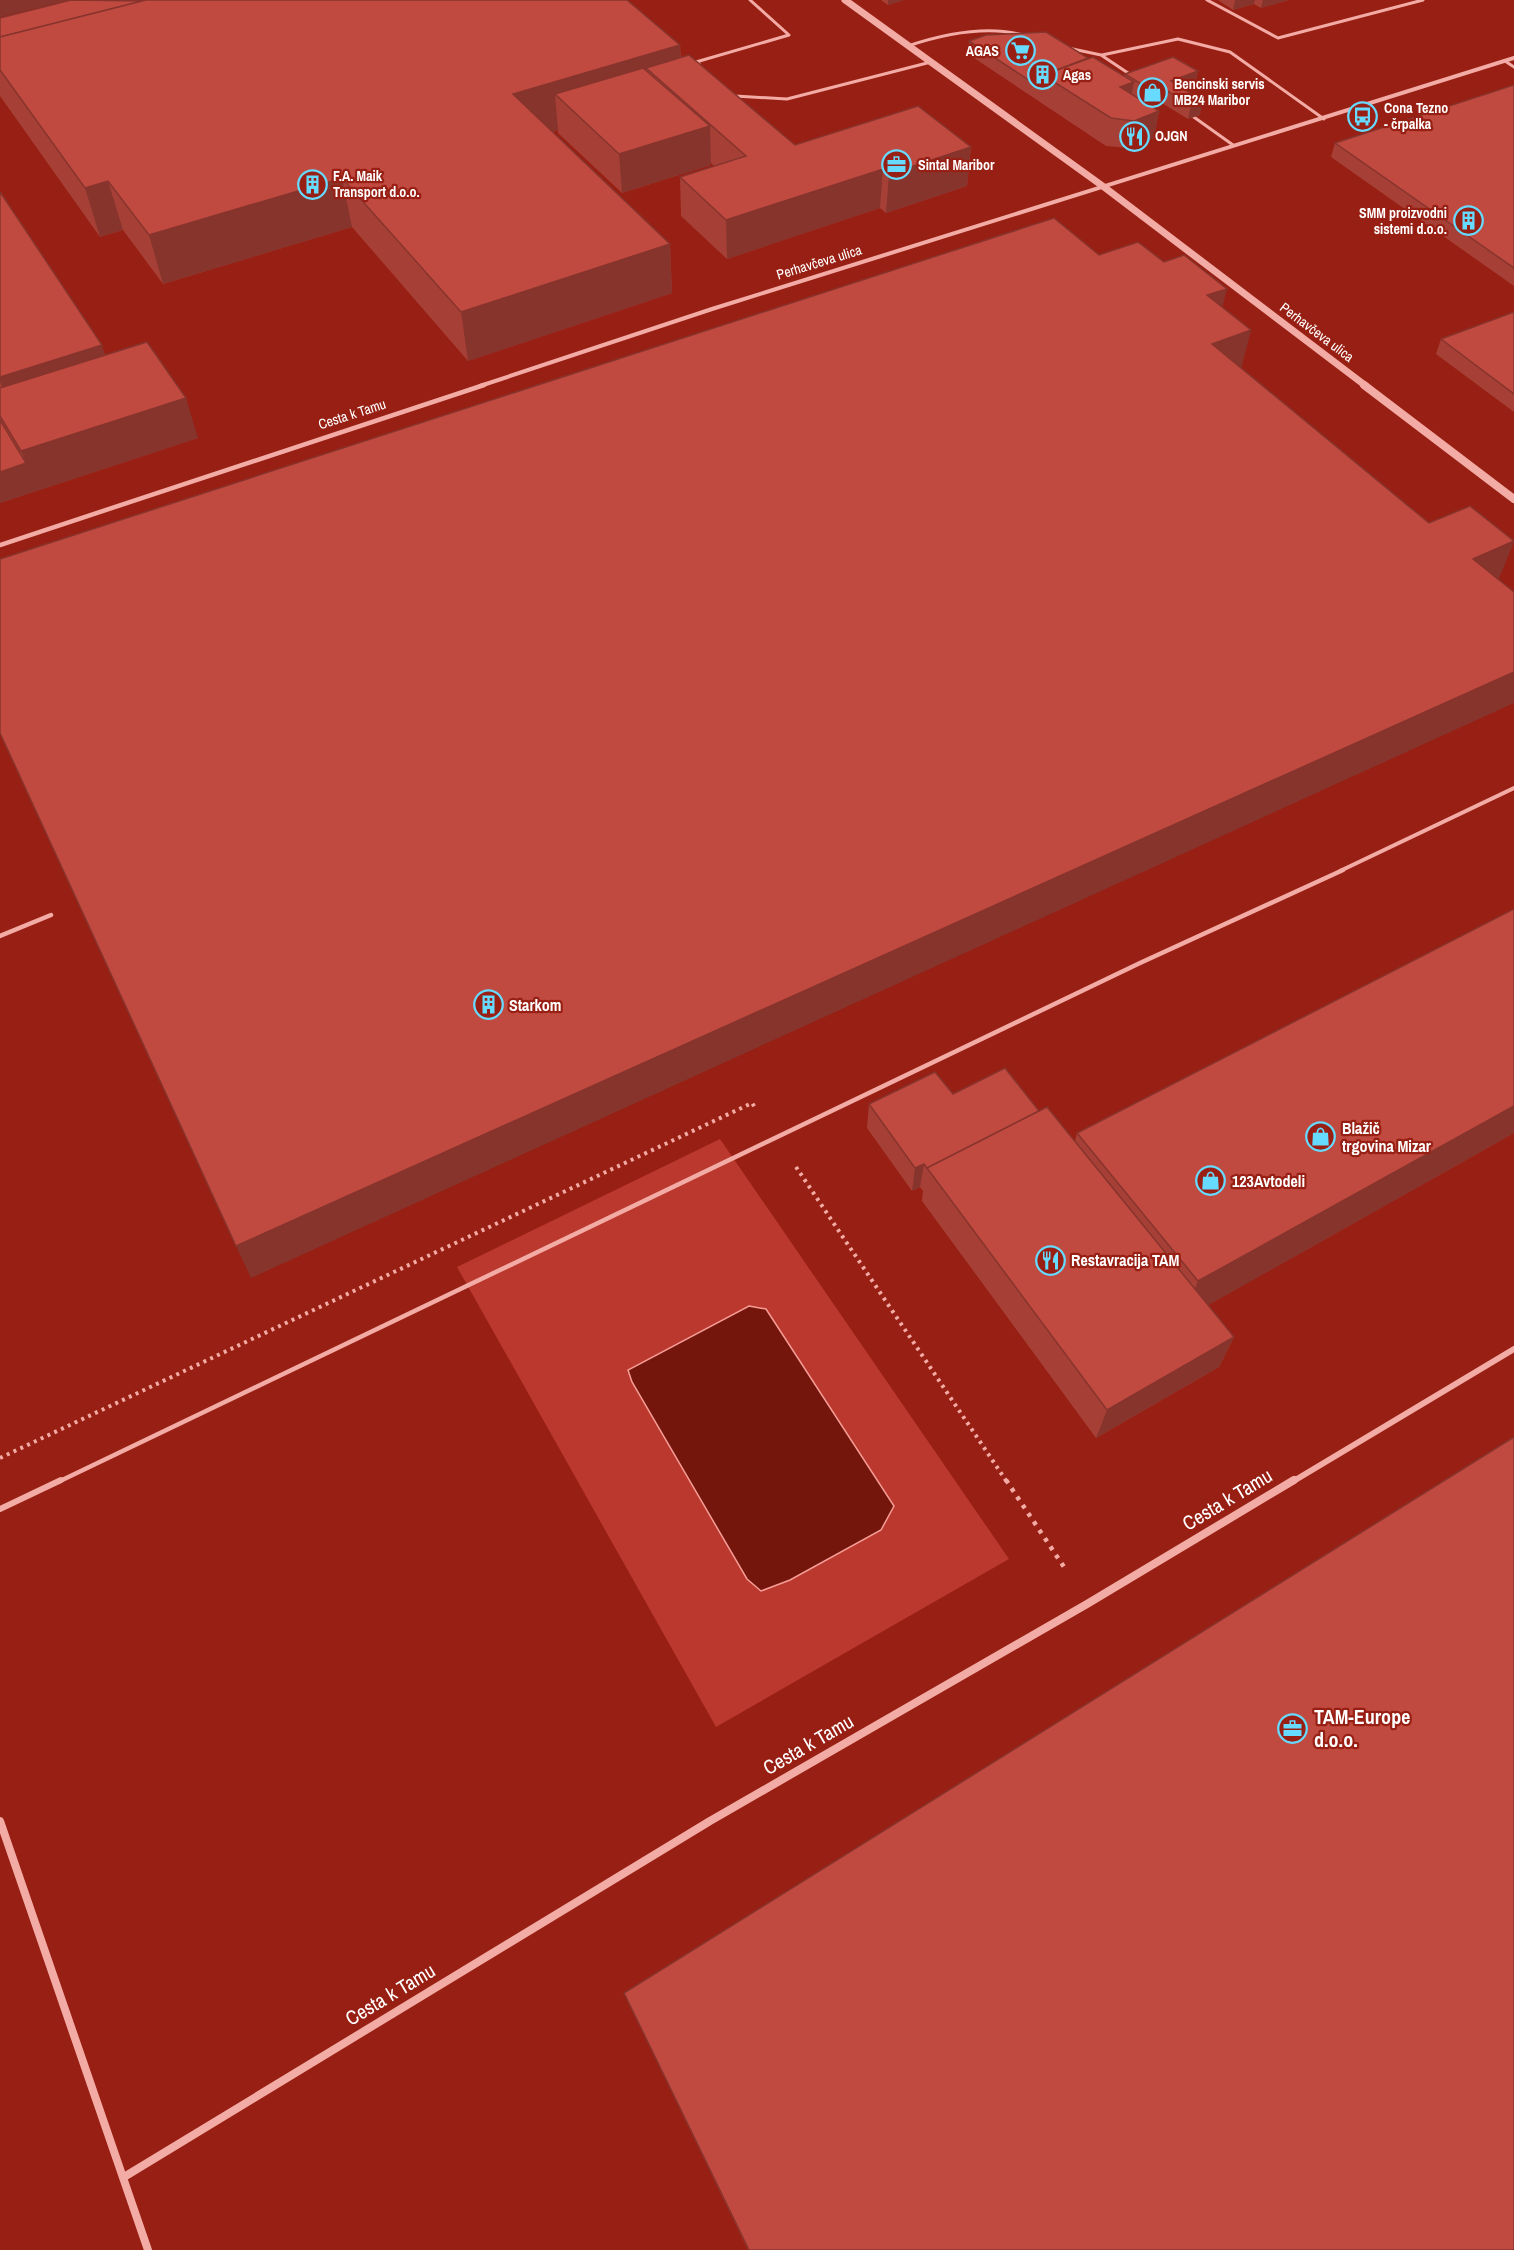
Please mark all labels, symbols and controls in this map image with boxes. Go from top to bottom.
supermarket icon: AGAS [1004,35,1036,67]
place label: AGAS [966,42,999,60]
building icon: Agas [1026,59,1058,91]
place label: Agas [1063,66,1091,84]
place label: Bencinski servis MB24 Maribor [1174,75,1265,109]
shop icon: Bencinski servis MB24 Maribor [1137,76,1169,108]
place label: Cona Tezno - črpalka [1384,99,1448,133]
bus stop icon: Cona Tezno - črpalka [1347,100,1379,132]
restaurant icon: OJGN [1118,120,1150,152]
place label: OJGN [1155,127,1188,145]
office icon: Sintal Maribor [881,149,913,181]
place label: Sintal Maribor [918,156,995,174]
place label: F.A. Maik Transport d.o.o. [333,167,420,201]
building icon: F.A. Maik Transport d.o.o. [296,168,328,200]
place label: SMM proizvodni sistemi d.o.o. [1359,204,1447,238]
building icon: SMM proizvodni sistemi d.o.o. [1452,205,1484,237]
street label: Perhavčeva ulica [774,240,864,283]
street label: Perhavčeva ulica [1276,298,1358,366]
street label: Cesta k Tamu [316,395,388,433]
building icon: Starkom [472,989,504,1021]
place label: Starkom [509,994,562,1016]
place label: Blažič trgovina Mizar [1342,1117,1432,1157]
shop icon: Blažič trgovina Mizar [1305,1121,1337,1153]
shop icon: 123Avtodeli [1195,1165,1227,1197]
place label: 123Avtodeli [1232,1170,1305,1192]
restaurant icon: Restavracija TAM [1034,1244,1066,1276]
place label: Restavracija TAM [1071,1249,1179,1271]
street label: Cesta k Tamu [1177,1462,1277,1536]
place label: TAM-Europe d.o.o. [1314,1703,1410,1753]
street label: Cesta k Tamu [758,1707,858,1781]
office icon: TAM-Europe d.o.o. [1277,1712,1309,1744]
street label: Cesta k Tamu [340,1957,440,2031]

